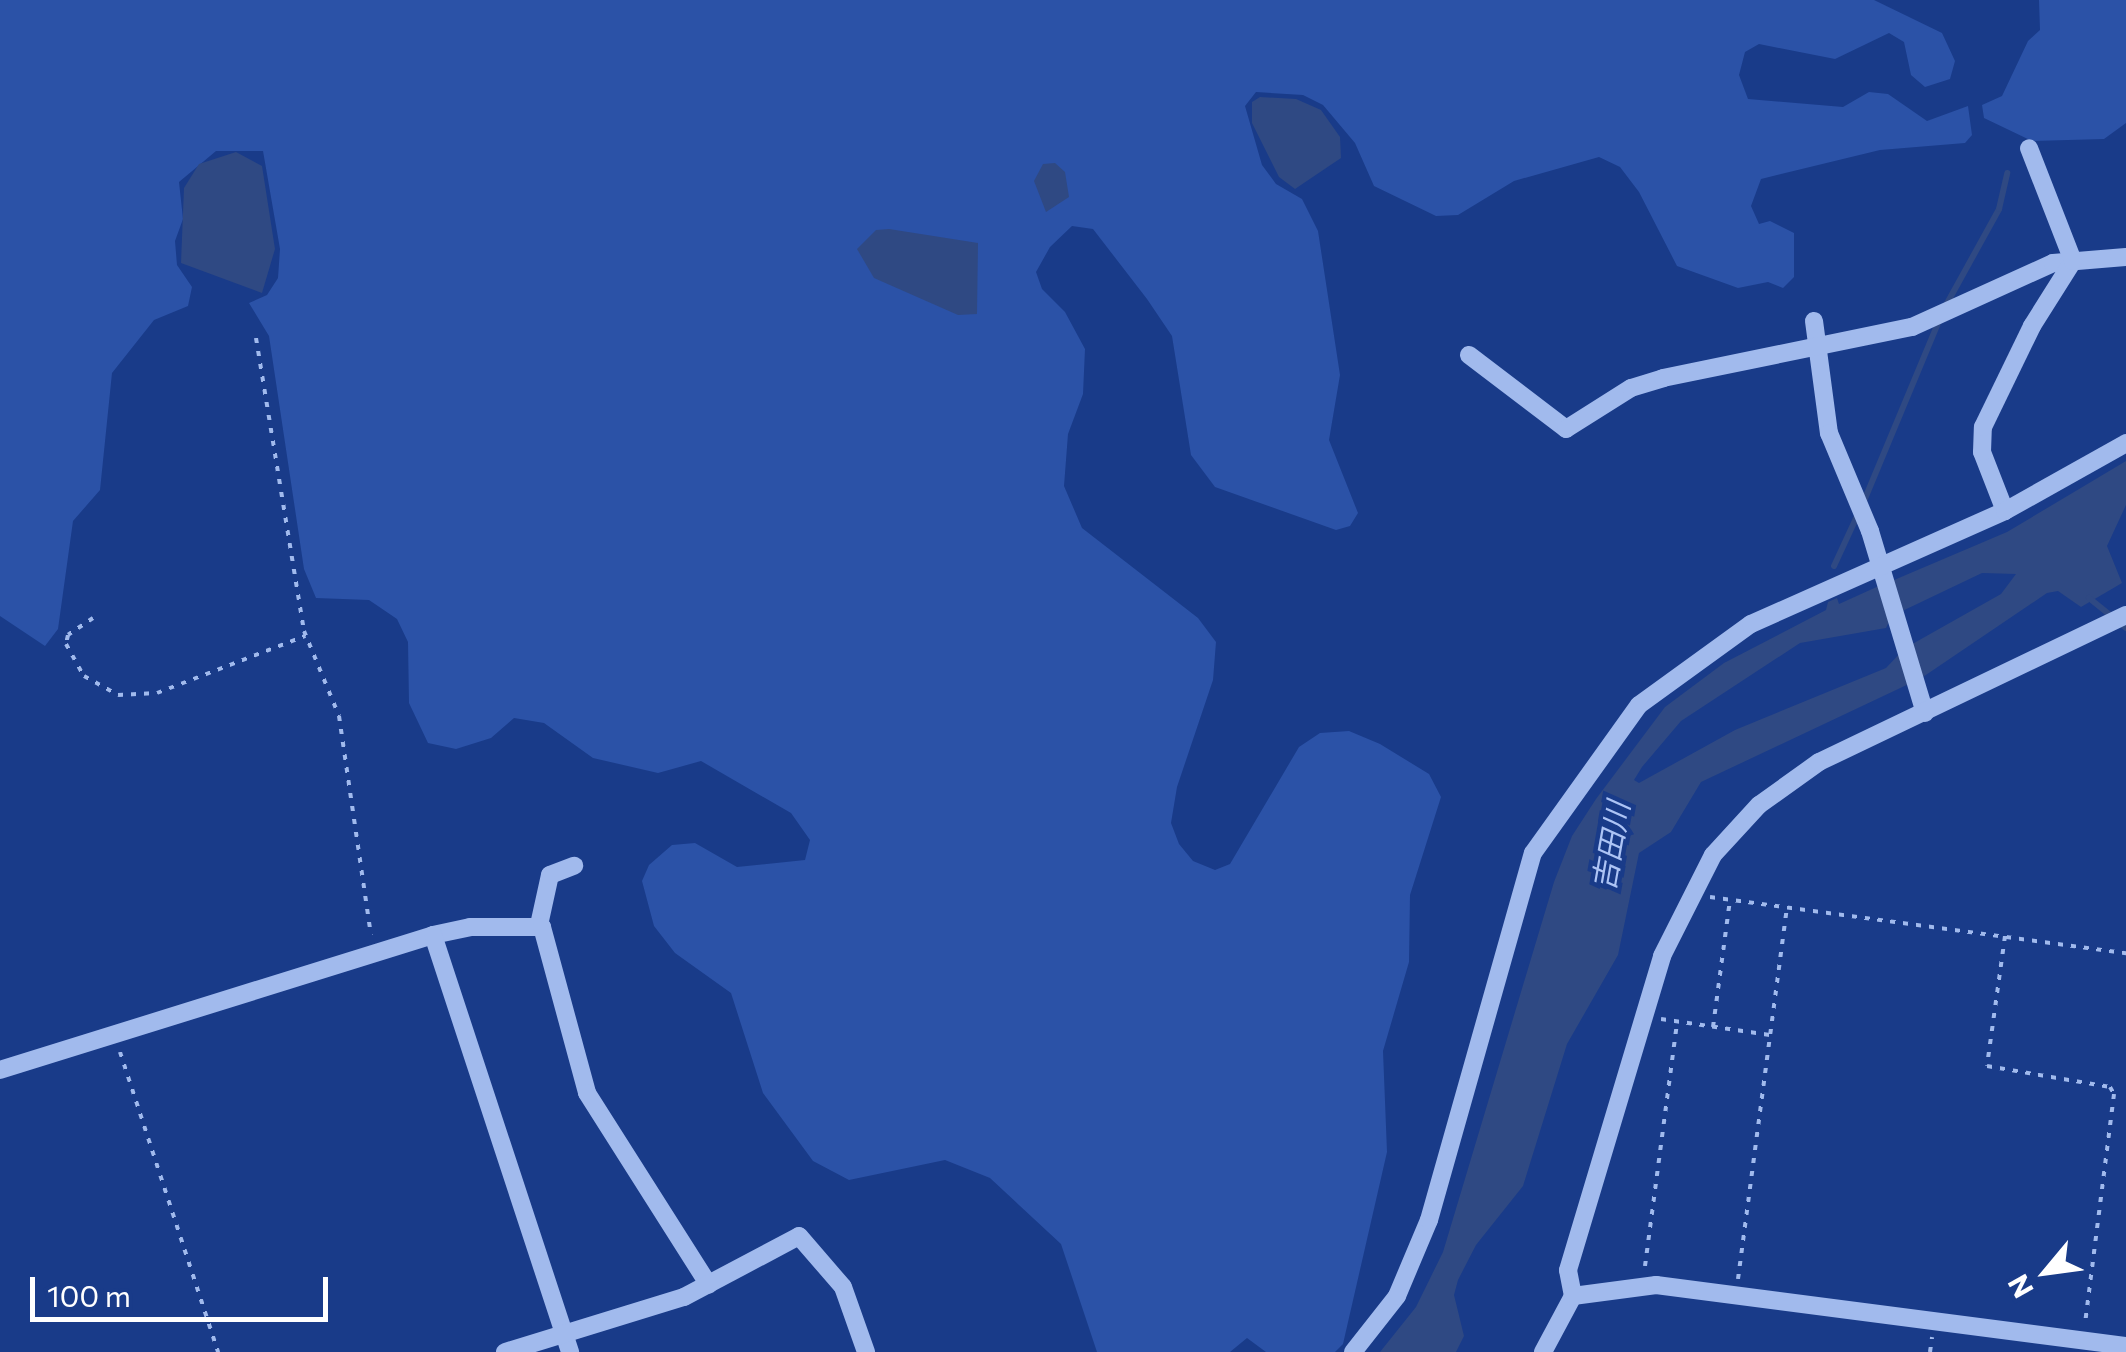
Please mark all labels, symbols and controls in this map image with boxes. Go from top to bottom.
water label: 吉田川 [1584,799,1636,893]
north arrow [1996,1222,2096,1322]
scale bar [35,1257,332,1319]
text: N [2000,1269,2040,1304]
text: 100 m [47,1276,131,1313]

